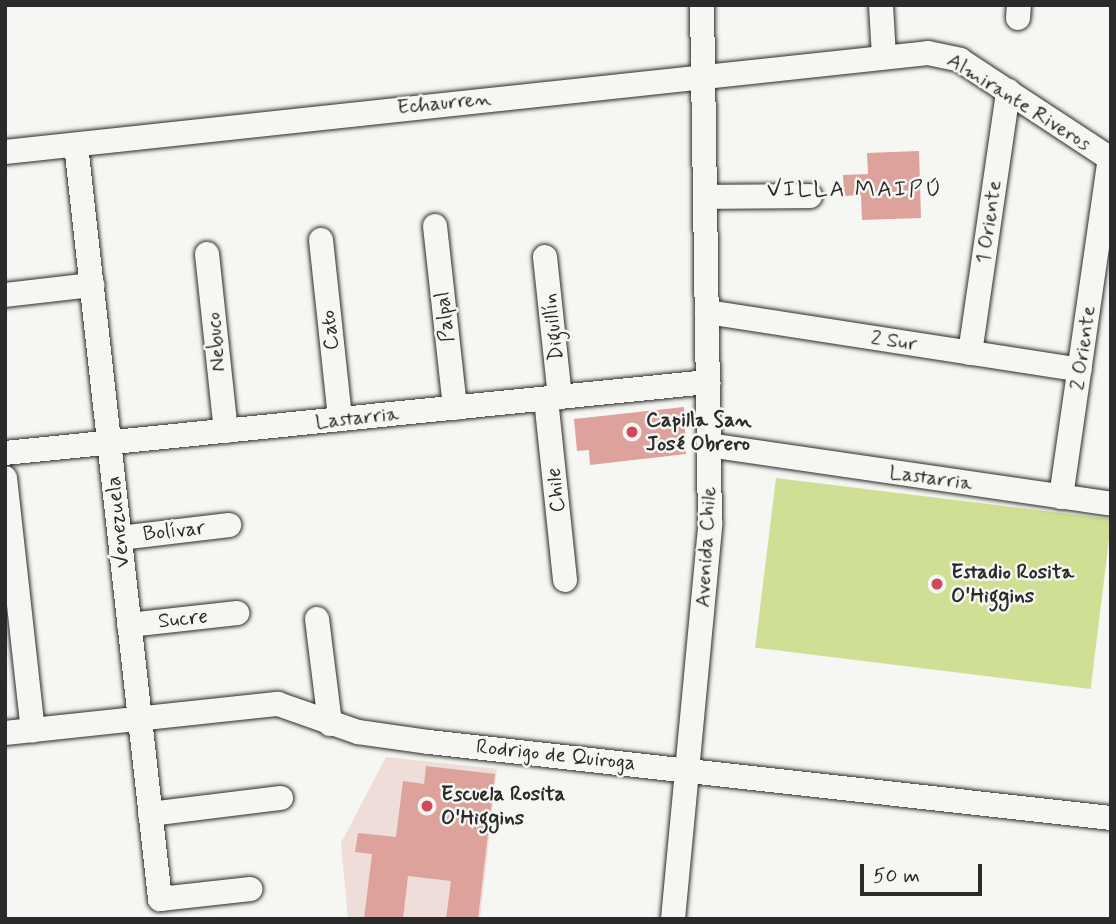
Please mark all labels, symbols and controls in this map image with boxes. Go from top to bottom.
street label: Almirante Riveros [943,48,1095,156]
street label: Echaurren [396,86,492,120]
district label: VILLA MAIPÚ [770,176,940,204]
street label: 1 Oriente [971,179,1007,265]
street label: Palpal [430,290,460,344]
street label: Diguillín [537,292,569,362]
street label: 2 Oriente [1065,304,1101,392]
street label: Cato [315,309,345,351]
street label: Nebuco [200,311,232,373]
street label: 2 Sur [869,325,919,357]
street label: Lastarria [314,401,400,435]
place label: Capilla San José Obrero [646,407,750,457]
marker: Capilla San José Obrero [624,424,640,440]
street label: Lastarria [888,460,974,496]
street label: Chile [541,466,571,514]
street label: Venezuela [101,475,135,569]
street label: Avenida Chile [690,486,722,608]
street label: Bolívar [142,515,206,547]
place label: Estadio Rosita O'Higgins [951,559,1074,609]
marker: Estadio Rosita O'Higgins [929,576,945,592]
street label: Sucre [157,604,209,634]
street label: Rodrigo de Quiroga [474,734,638,776]
place label: Escuela Rosita O'Higgins [441,781,568,831]
marker: Escuela Rosita O'Higgins [419,798,435,814]
scale bar [864,850,986,894]
text: 50 m [873,862,920,890]

